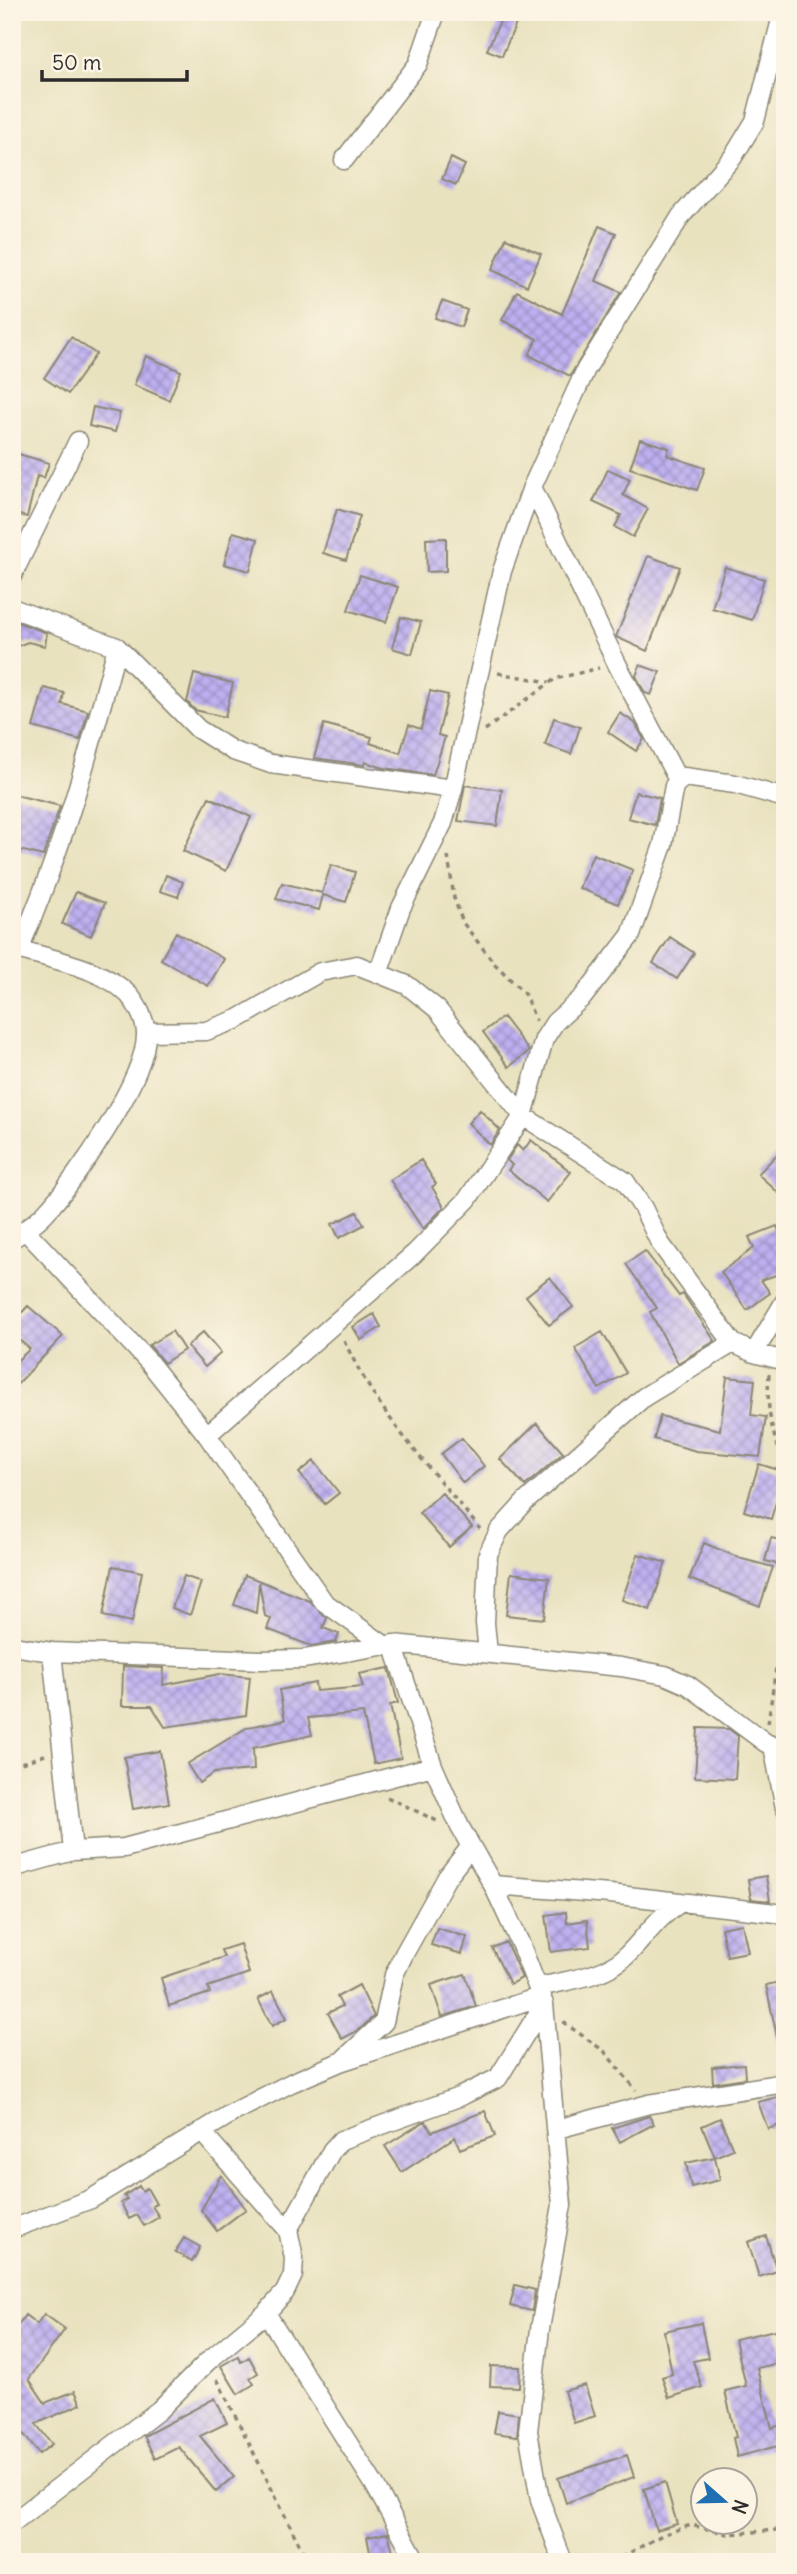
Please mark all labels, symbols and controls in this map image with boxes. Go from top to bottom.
scale bar [42,38,187,82]
text: 50 m [52,49,101,76]
north arrow [688,2466,758,2536]
text: N [726,2497,753,2517]

